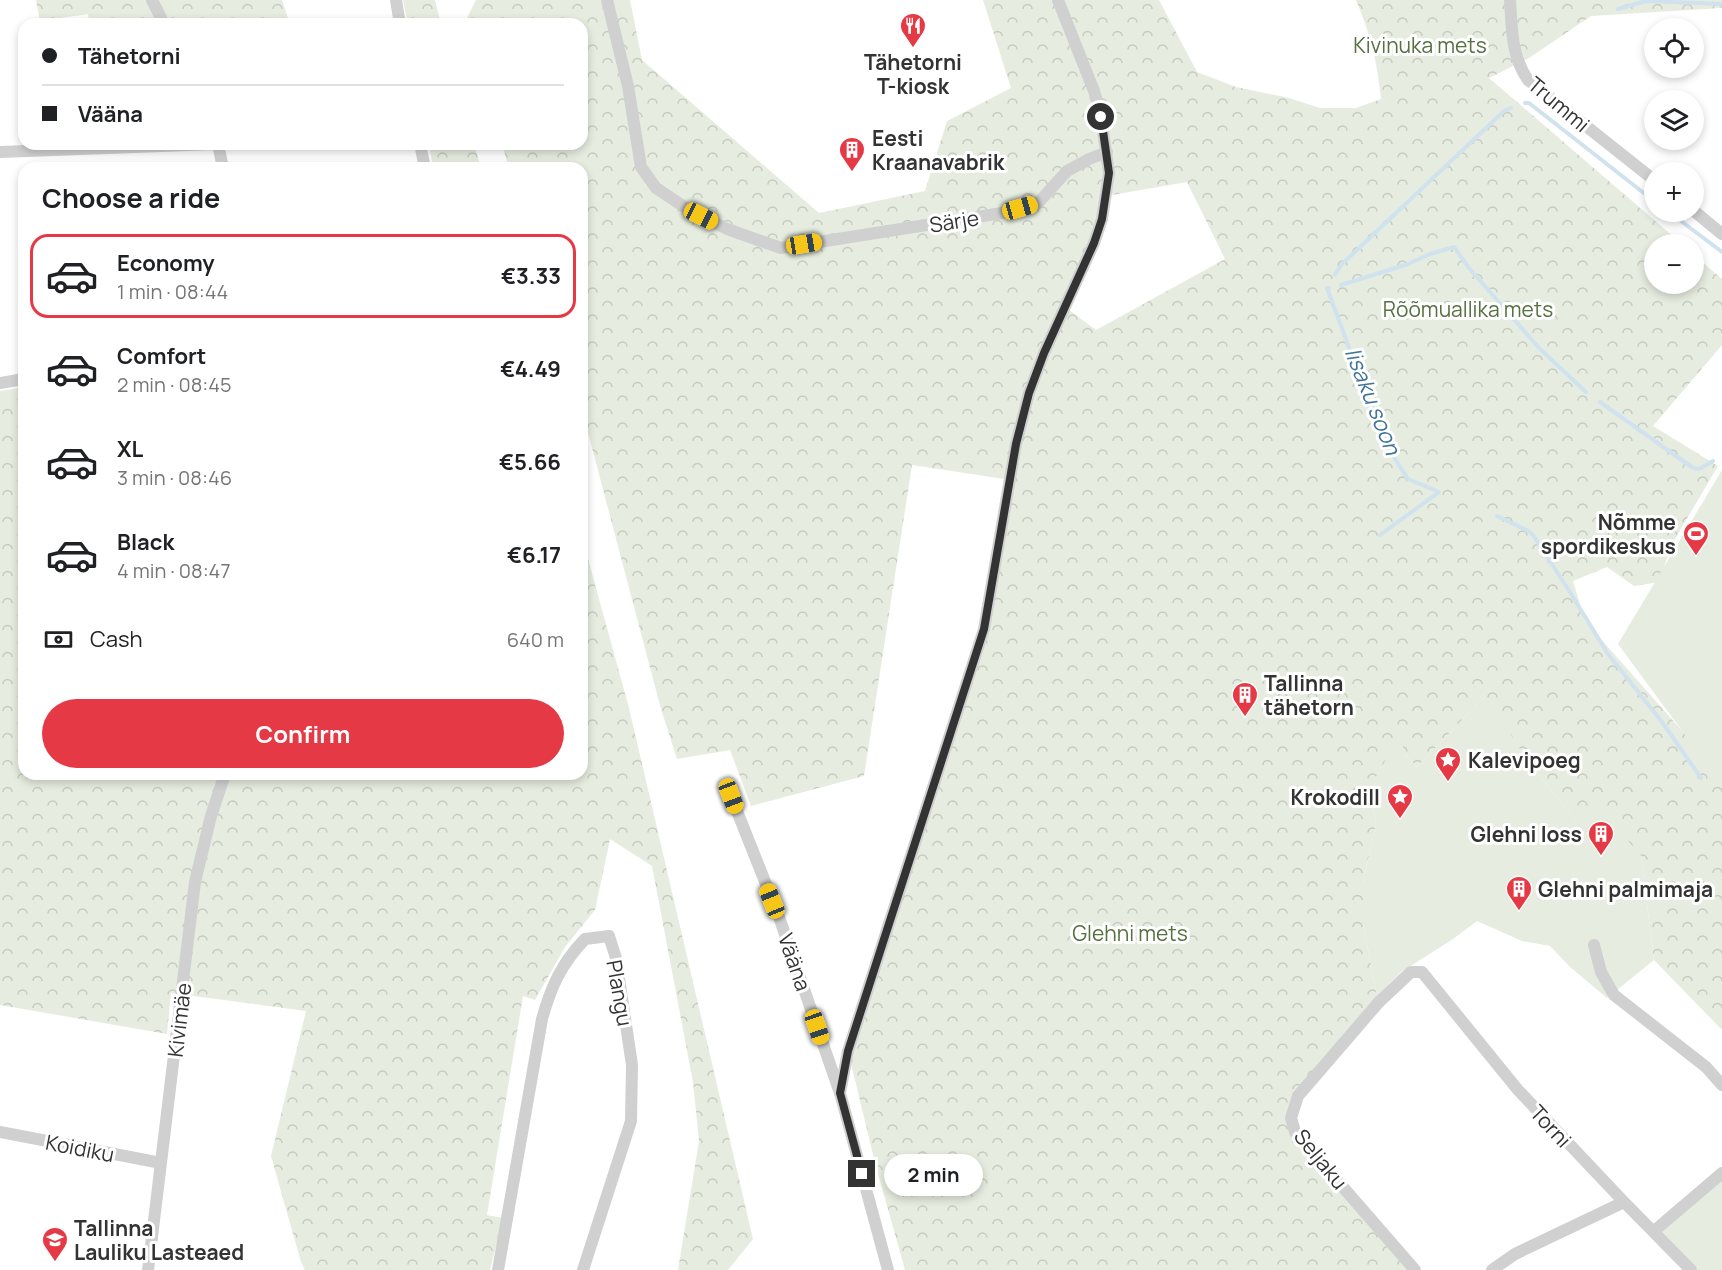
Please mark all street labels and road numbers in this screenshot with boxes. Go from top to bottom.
street label: Trummi [1522,70,1596,138]
street label: Särje [927,203,981,239]
street label: Vääna [772,929,818,995]
street label: Plangu [600,958,640,1028]
street label: Kivimäe [161,981,197,1059]
street label: Torni [1524,1099,1578,1153]
street label: Seljaku [1288,1123,1354,1195]
street label: Koidiku [43,1128,117,1168]

